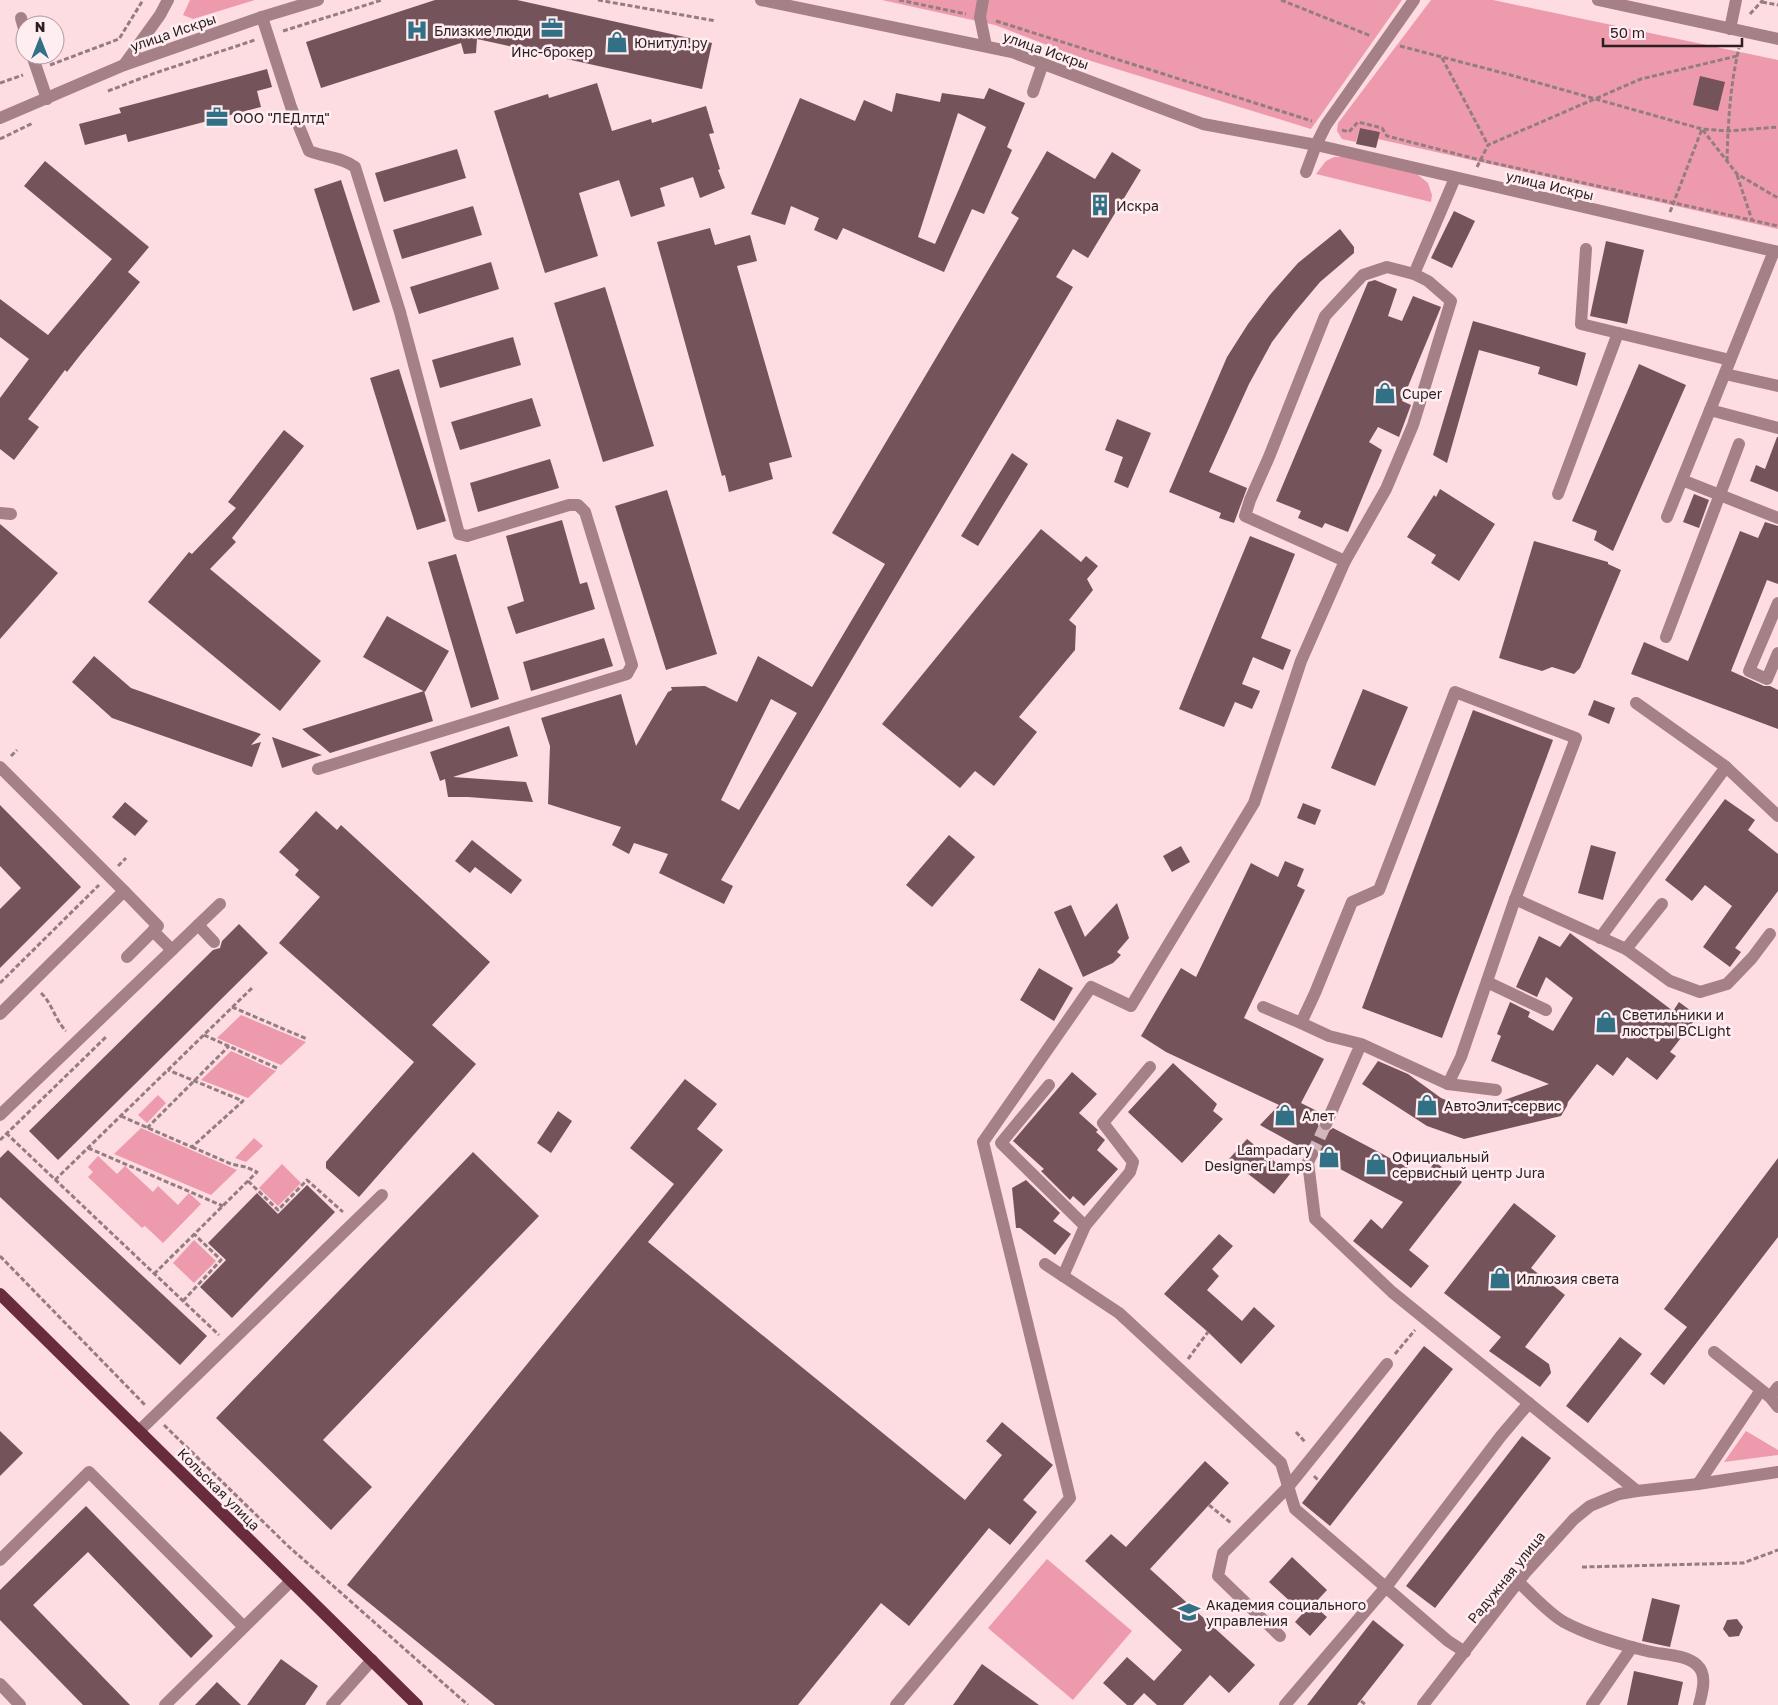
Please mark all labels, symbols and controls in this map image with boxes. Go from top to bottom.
street label: улица Искры [128,9,218,55]
north arrow [15,15,65,65]
office icon: Инс-брокер [539,15,565,41]
scale bar [1603,15,1742,47]
hospital icon: Близкие люди [404,17,430,43]
text: N [35,18,45,35]
place label: Близкие люди [434,22,531,39]
text: 50 m [1610,23,1645,41]
street label: улица Искры [1001,27,1091,73]
shop icon: Юнитул.ру [604,29,630,55]
place label: Юнитул.ру [634,34,708,51]
place label: Инс-брокер [511,43,593,60]
office icon: ООО "ЛЕДлтд" [204,104,230,130]
place label: ООО "ЛЕДлтд" [233,109,330,126]
street label: улица Искры [1504,167,1596,203]
building icon: Искра [1087,192,1113,218]
place label: Искра [1116,197,1159,214]
shop icon: Cuper [1372,380,1398,406]
place label: Cuper [1402,385,1443,402]
place label: Светильники и люстры BCLight [1622,1006,1731,1039]
shop icon: Светильники и люстры BCLight [1593,1009,1619,1035]
shop icon: АвтоЭлит-сервис [1414,1092,1440,1118]
place label: АвтоЭлит-сервис [1444,1097,1562,1114]
shop icon: Алет [1272,1102,1298,1128]
place label: Алет [1302,1107,1335,1124]
place label: Lampadary Designer Lamps [1204,1141,1312,1174]
shop icon: Lampadary Designer Lamps [1316,1144,1342,1170]
place label: Официальный сервисный центр Jura [1392,1148,1545,1181]
shop icon: Официальный сервисный центр Jura [1363,1151,1389,1177]
shop icon: Иллюзия света [1487,1265,1513,1291]
place label: Иллюзия света [1516,1270,1619,1287]
street label: Кольская улица [174,1444,264,1534]
street label: Радужная улица [1464,1528,1548,1626]
place label: Академия социального управления [1206,1596,1366,1629]
school or university icon: Академия социального управления [1176,1599,1202,1625]

